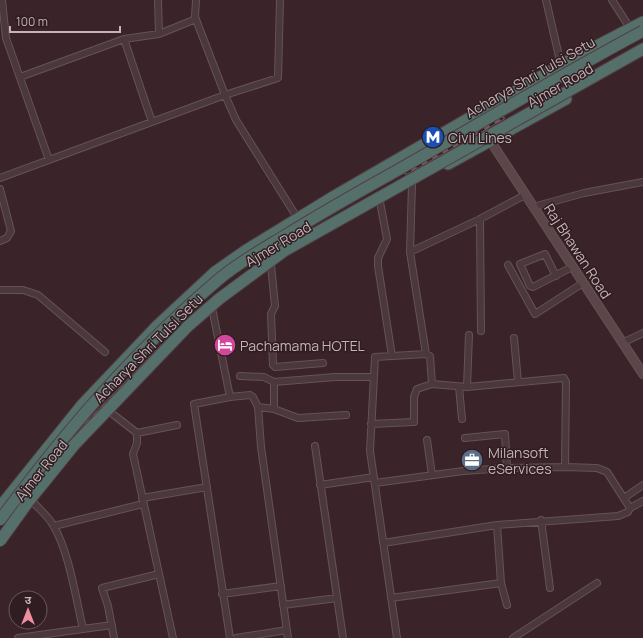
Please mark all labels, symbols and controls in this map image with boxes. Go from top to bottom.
scale bar [10,8,120,34]
text: 100 m [16,13,48,30]
street label: Acharya Shri Tulsi Setu [462,32,598,122]
street label: Ajmer Road [523,58,597,112]
metro station icon: Civil Lines [420,124,446,150]
place label: Civil Lines [448,128,512,147]
street label: Raj Bhawan Road [540,200,616,302]
street label: Ajmer Road [242,217,314,271]
street label: Acharya Shri Tulsi Setu [89,289,207,407]
hotel icon: Pachamama HOTEL [212,332,238,358]
place label: Pachamama HOTEL [240,336,365,355]
street label: Ajmer Road [11,435,71,505]
place label: Milansoft eServices [488,443,552,478]
office icon: Milansoft eServices [459,447,485,473]
north arrow [8,590,48,630]
text: उ [25,592,32,607]

